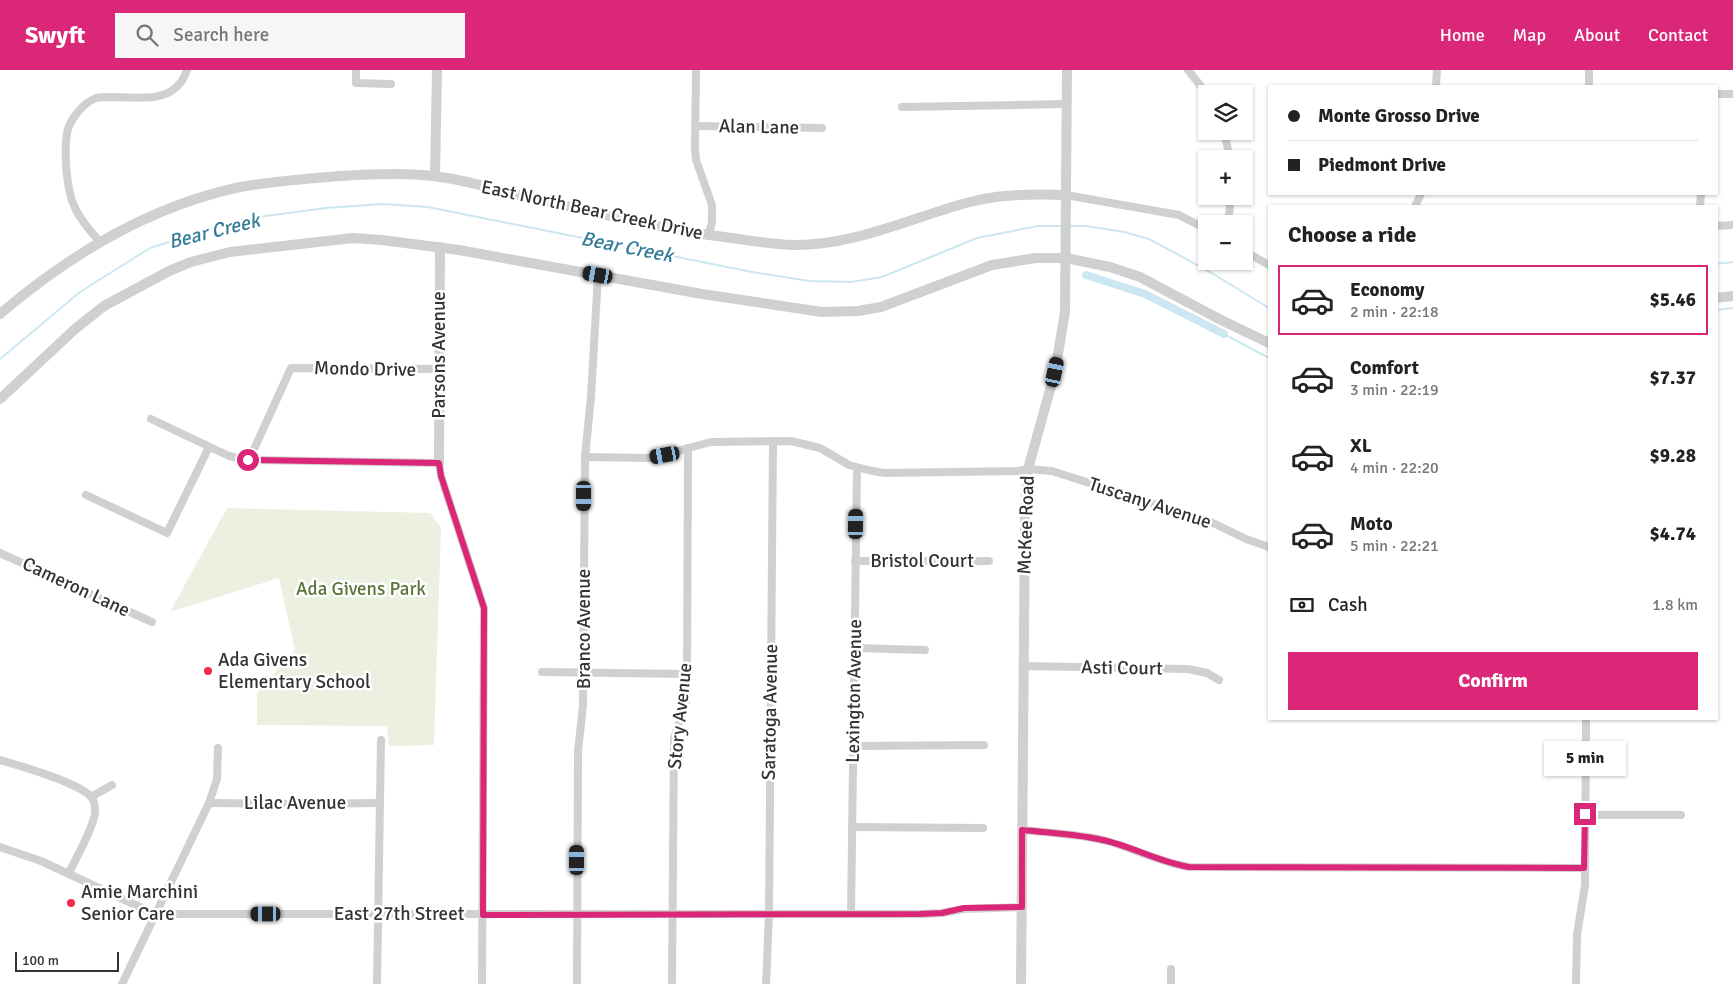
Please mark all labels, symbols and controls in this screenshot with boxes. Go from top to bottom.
search box [115,13,465,58]
text: Swyft [25,20,85,50]
icon: search [133,21,161,49]
text: Search here [173,23,269,47]
text: Home [1440,24,1485,46]
text: Map [1513,24,1546,46]
text: About [1574,24,1620,46]
text: Contact [1648,24,1708,46]
map controls [1198,85,1253,270]
button: layers [1198,85,1253,140]
text: Monte Grosso Drive [1318,104,1480,128]
street label: Alan Lane [719,114,799,140]
button: + [1198,150,1253,205]
text: Piedmont Drive [1318,153,1446,177]
street label: East North Bear Creek Drive [479,175,705,245]
water label: Bear Creek [166,207,264,254]
button: − [1198,215,1253,270]
text: Choose a ride [1288,221,1416,248]
water label: Bear Creek [579,226,677,269]
car [581,265,614,285]
icon: car [1290,278,1335,323]
text: Economy [1350,278,1424,302]
text: $5.46 [1650,288,1696,312]
street label: Parsons Avenue [427,291,451,419]
text: 2 min · 22:18 [1350,302,1439,322]
street label: Mondo Drive [314,356,416,382]
car [1044,356,1065,388]
icon: car [1290,356,1335,401]
text: Comfort [1350,356,1419,380]
text: $7.37 [1650,366,1696,390]
text: 3 min · 22:19 [1350,380,1439,400]
icon: car [1290,434,1335,479]
text: XL [1350,434,1372,458]
text: $9.28 [1650,444,1696,468]
car [648,445,681,465]
route start [237,449,259,471]
text: 4 min · 22:20 [1350,458,1439,478]
street label: Tuscany Avenue [1086,472,1214,534]
street label: McKee Road [1012,475,1040,575]
car [576,481,591,511]
car [848,509,863,539]
icon: car [1290,512,1335,557]
text: Moto [1350,512,1393,536]
text: $4.74 [1650,522,1696,546]
text: 5 min · 22:21 [1350,536,1439,556]
street label: Bristol Court [870,549,974,573]
street label: Cameron Lane [18,552,134,622]
street label: Branco Avenue [572,569,596,689]
park label: Ada Givens Park [296,577,426,601]
icon: cash [1288,591,1316,619]
text: Cash [1328,593,1368,617]
text: 1.8 km [1652,595,1698,615]
street label: Lexington Avenue [841,619,867,763]
street label: Saratoga Avenue [757,644,783,780]
place label: Ada Givens Elementary School [218,648,371,694]
button: Confirm [1288,652,1698,710]
street label: Asti Court [1081,655,1163,681]
street label: Story Avenue [662,662,698,770]
marker: Ada Givens Elementary School [202,665,214,677]
callout: 5 min [1544,742,1626,776]
text: 5 min [1566,748,1604,768]
street label: Lilac Avenue [244,791,346,815]
route end [1574,803,1596,825]
car [569,845,584,875]
place label: Amie Marchini Senior Care [81,880,198,926]
marker: Amie Marchini Senior Care [65,897,77,909]
street label: East 27th Street [334,902,465,926]
car [251,907,281,922]
scale bar [15,949,119,972]
text: 100 m [22,952,59,969]

